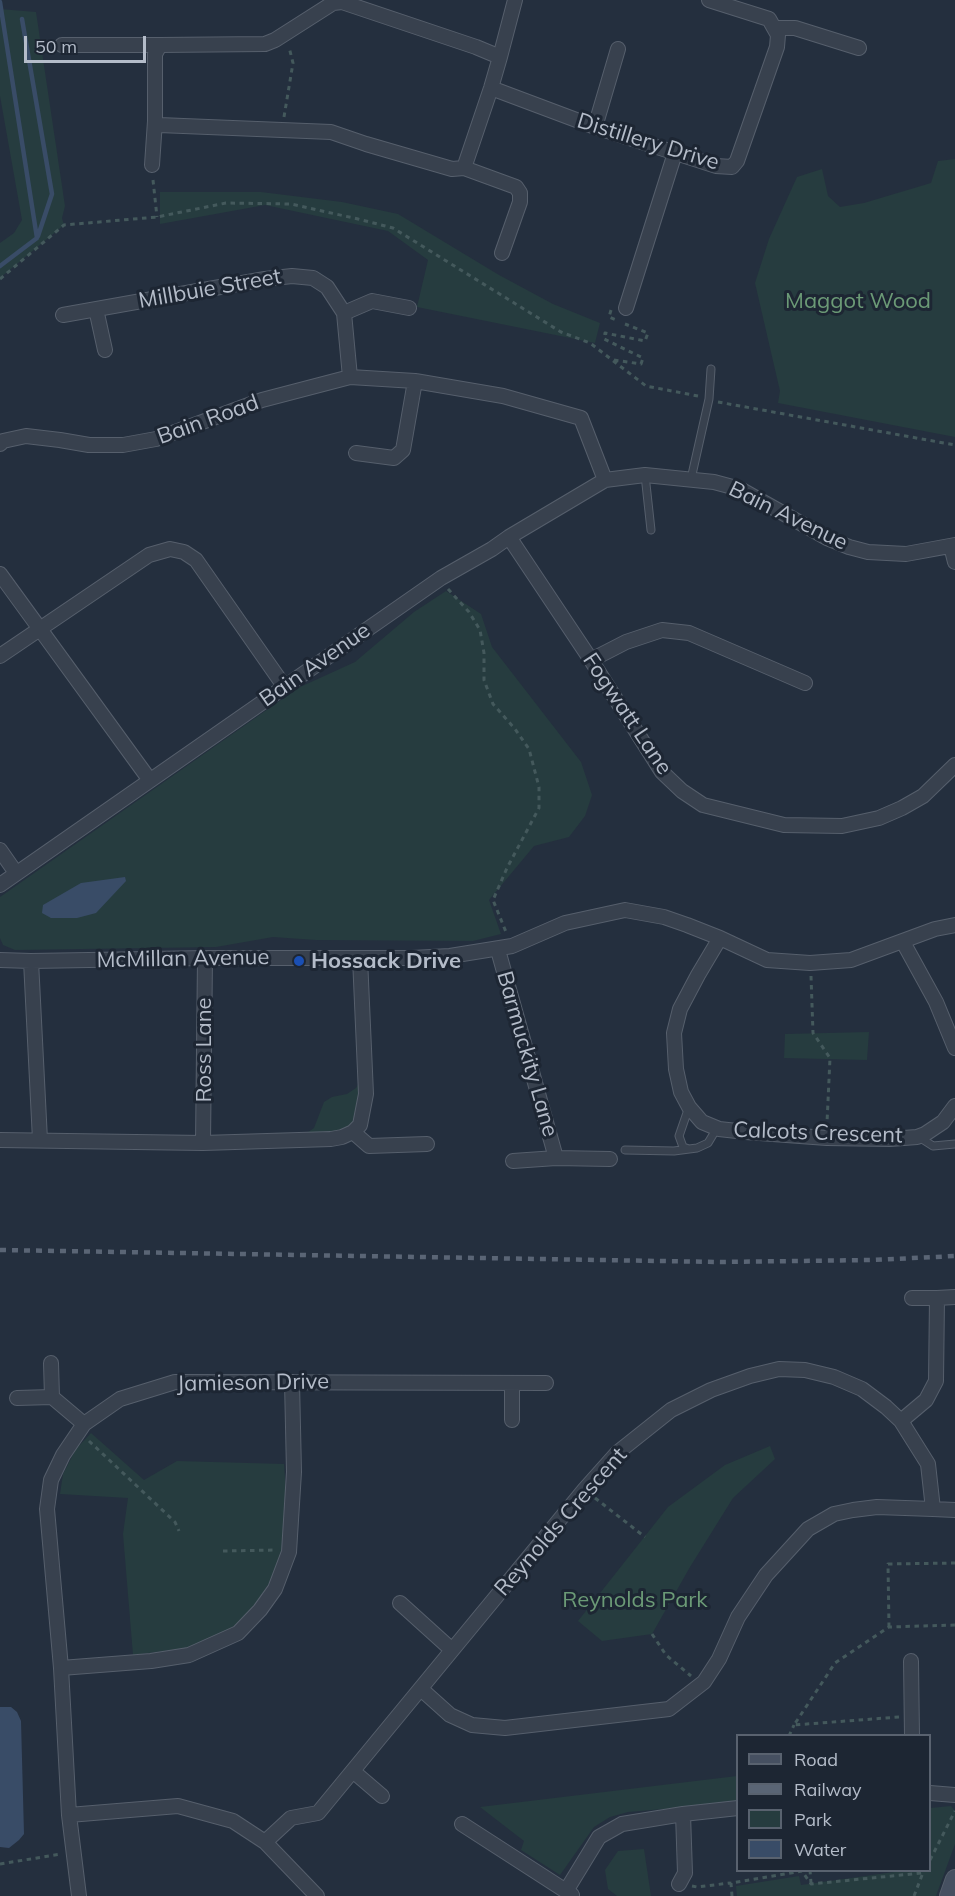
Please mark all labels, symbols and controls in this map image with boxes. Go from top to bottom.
scale bar [27,24,148,62]
text: 50 m [35,35,77,58]
street label: Distillery Drive [574,108,722,176]
street label: Millbuie Street [137,263,283,315]
park label: Maggot Wood [785,288,931,314]
street label: Bain Road [154,389,262,451]
street label: Bain Avenue [724,476,852,556]
street label: Bain Avenue [255,617,375,713]
street label: Fogwatt Lane [577,648,677,780]
street label: McMillan Avenue [96,944,270,974]
place label: Hossack Drive [311,948,461,974]
marker: Hossack Drive [292,954,306,968]
street label: Barmuckity Lane [491,968,563,1140]
street label: Ross Lane [191,997,217,1103]
street label: Calcots Crescent [733,1117,903,1149]
street label: Jamieson Drive [177,1368,329,1398]
street label: Reynolds Crescent [489,1442,633,1602]
park label: Reynolds Park [562,1587,708,1613]
legend [736,1734,931,1872]
text: Road [794,1748,838,1771]
text: Railway [794,1778,862,1801]
text: Park [794,1808,832,1831]
text: Water [794,1838,846,1861]

